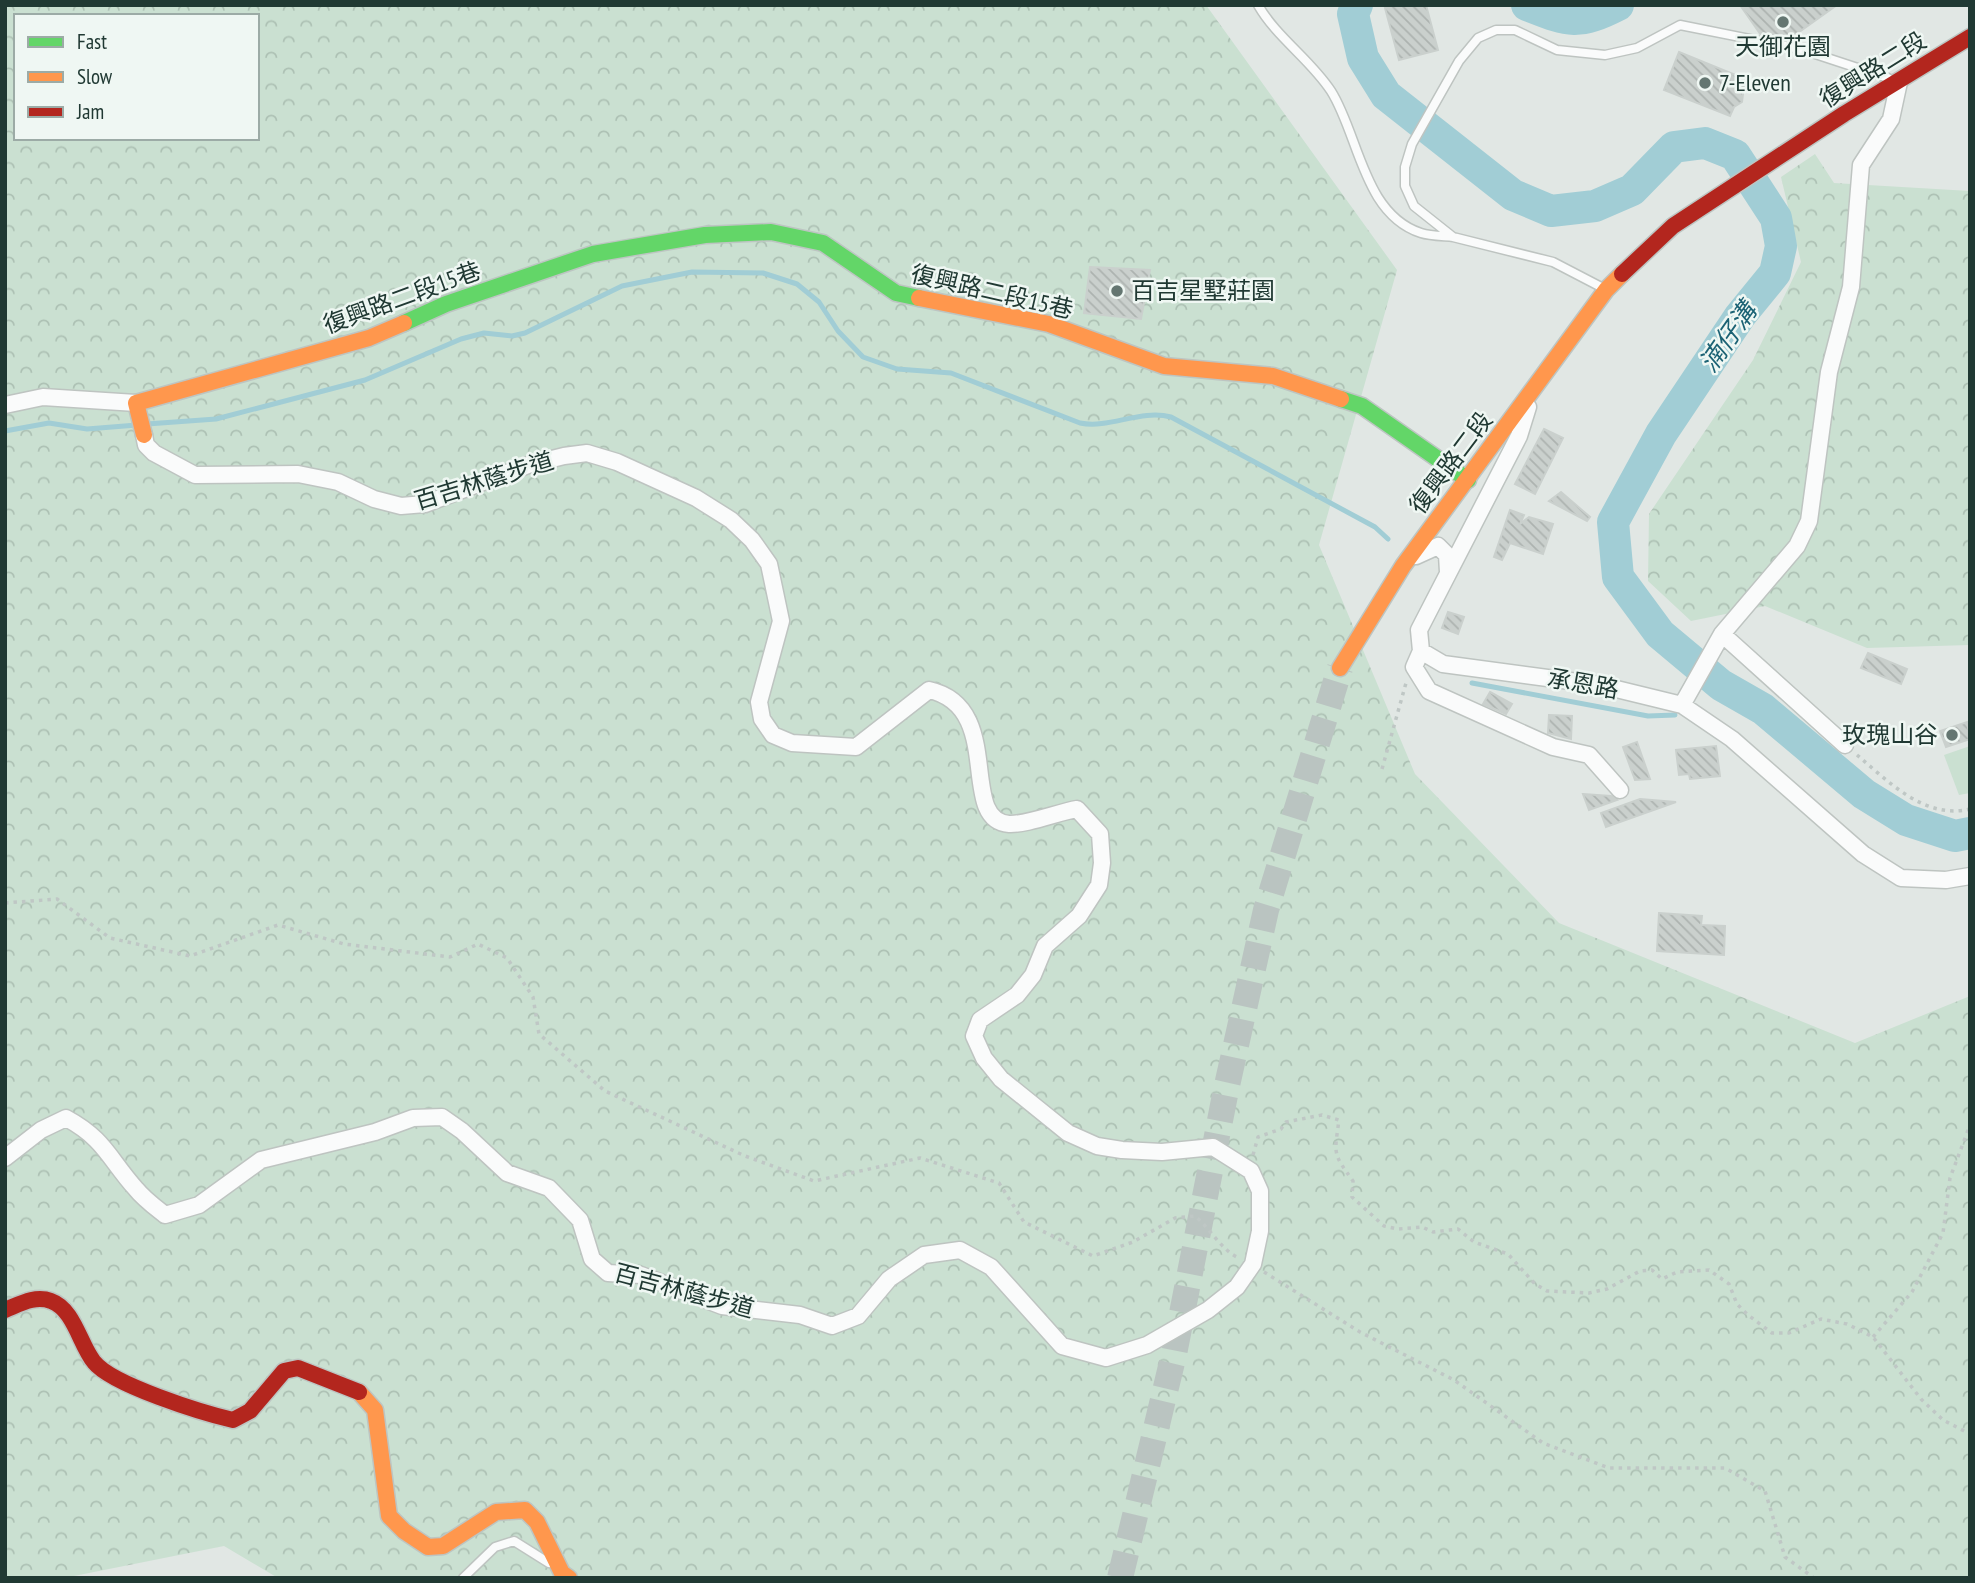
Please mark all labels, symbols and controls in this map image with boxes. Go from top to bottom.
legend [14,14,259,140]
marker: 天御花園 [1775,14,1791,30]
street label: 復興路二段 [1814,25,1932,115]
text: Fast [77,28,107,55]
place label: 天御花園 [1735,31,1831,62]
text: Slow [77,63,113,90]
place label: 7-Eleven [1719,67,1791,98]
marker: 7-Eleven [1697,75,1713,91]
text: Jam [76,98,104,125]
street label: 復興路二段15巷 [319,255,485,340]
street label: 復興路二段15巷 [908,258,1076,325]
place label: 百吉星墅莊園 [1131,275,1275,306]
marker: 百吉星墅莊園 [1109,283,1125,299]
water label: 湳仔溝 [1692,292,1766,378]
street label: 復興路二段 [1402,405,1499,520]
street label: 百吉林蔭步道 [410,445,557,516]
street label: 承恩路 [1545,662,1621,705]
place label: 玫瑰山谷 [1842,719,1938,750]
marker: 玫瑰山谷 [1944,727,1960,743]
street label: 百吉林蔭步道 [611,1257,758,1324]

